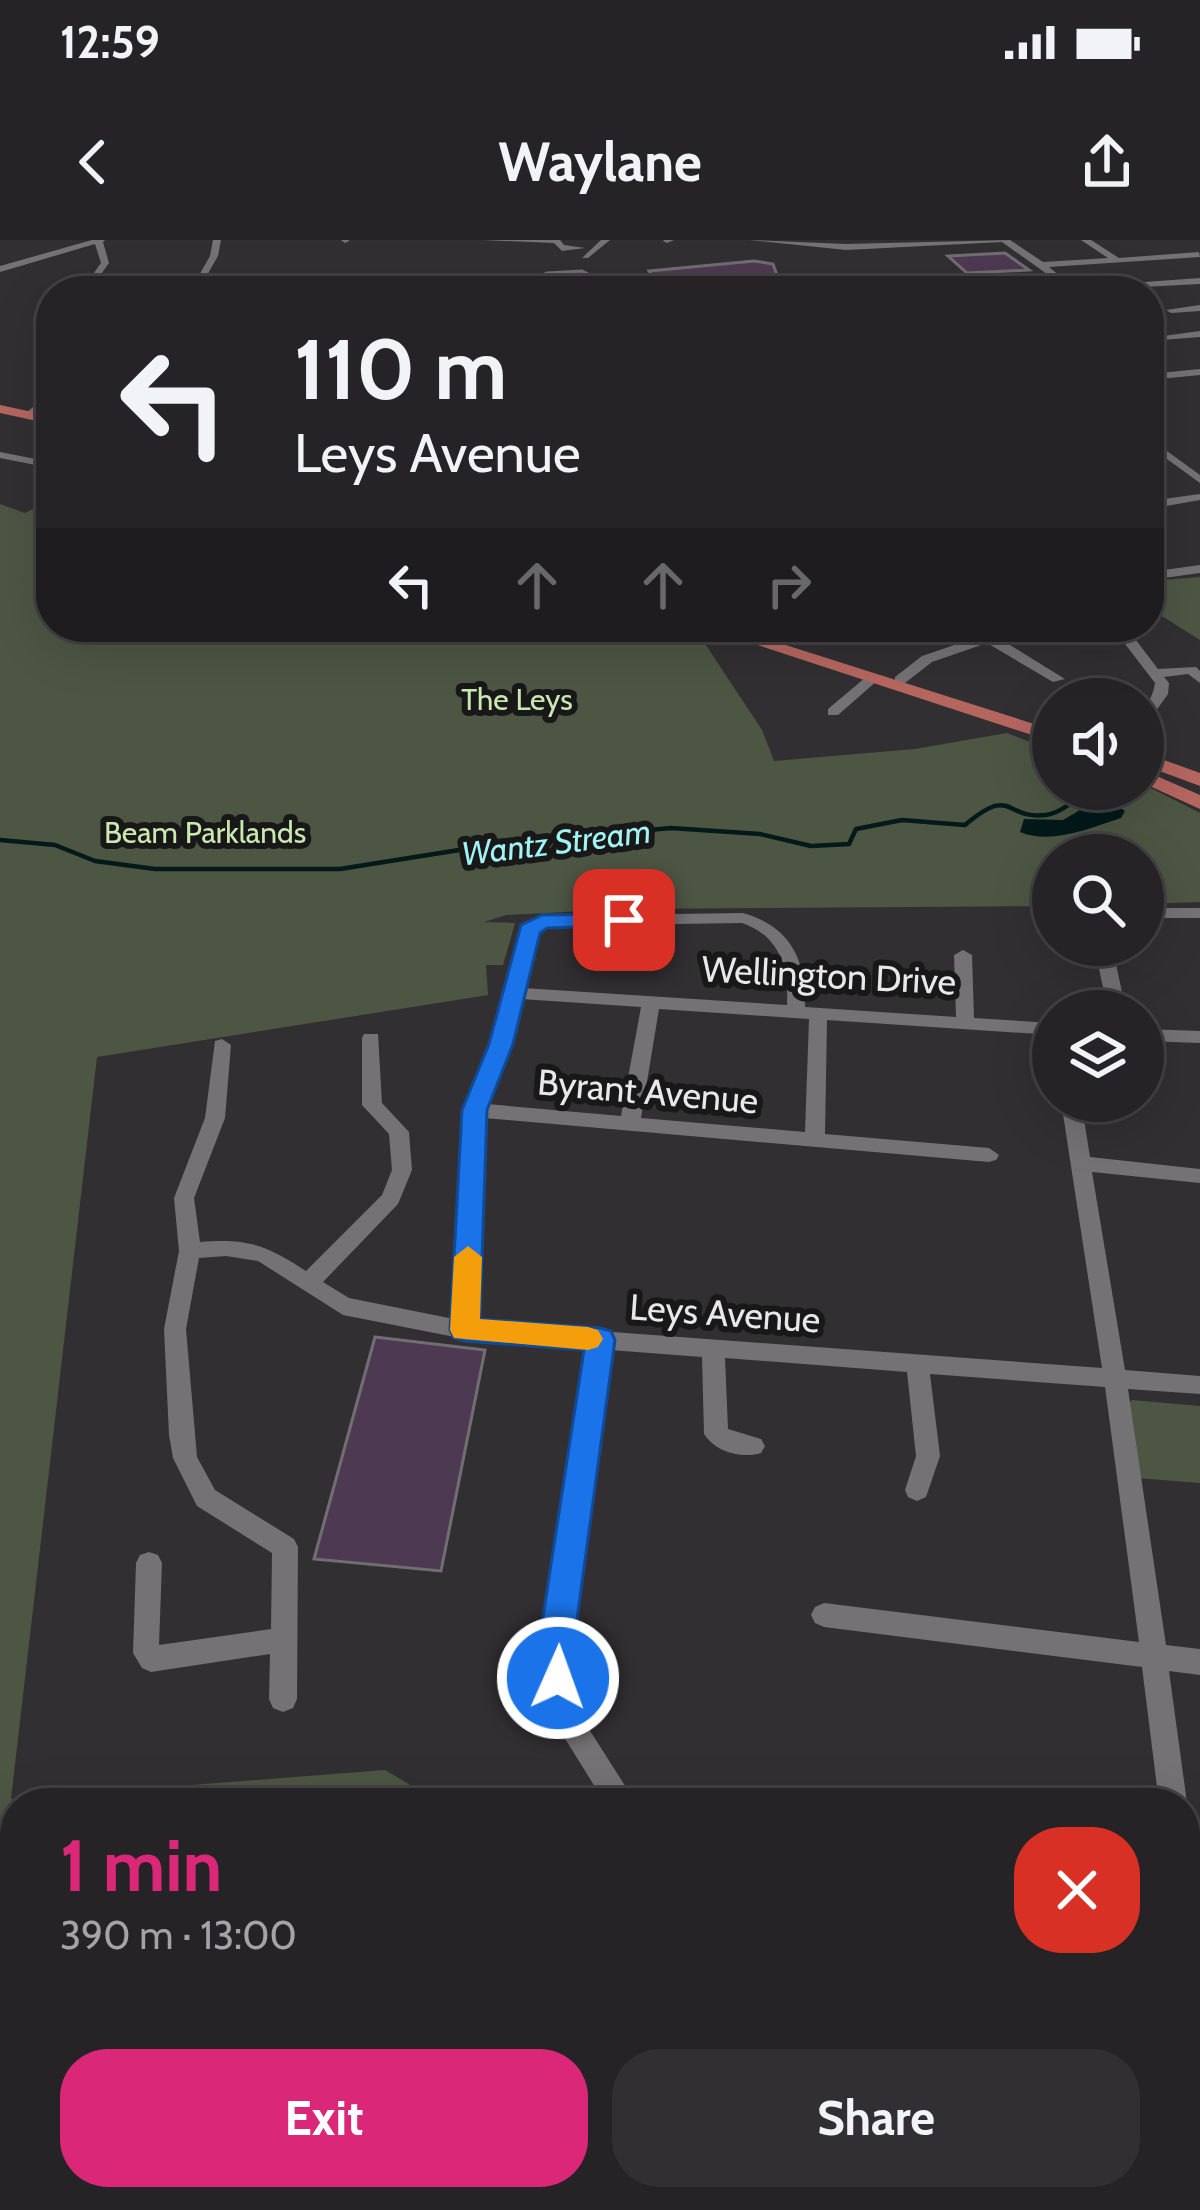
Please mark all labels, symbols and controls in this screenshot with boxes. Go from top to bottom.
text: 12:59 [60,15,160,69]
icon: back [60,129,126,195]
text: Waylane [498,129,702,195]
icon: share [1074,129,1140,195]
text: 110 m [294,318,507,420]
icon: left [96,324,252,480]
text: Leys Avenue [294,420,581,486]
icon: left [378,552,444,618]
icon: ahead [504,552,570,618]
icon: ahead [630,552,696,618]
icon: right [756,552,822,618]
map controls [1032,678,1164,1122]
button: sound [1032,678,1164,810]
park label: The Leys [461,681,573,718]
water label: Wantz Stream [459,811,653,873]
park label: Beam Parklands [104,814,306,851]
button: search [1032,834,1164,966]
pin [573,869,675,971]
icon: arrive [591,887,657,953]
street label: Wellington Drive [701,946,957,1004]
button: layers [1032,990,1164,1122]
street label: Byrant Avenue [536,1059,760,1123]
street label: Leys Avenue [628,1284,822,1342]
position arrow [495,1615,621,1741]
text: 1 min [60,1822,222,1909]
button: close [1014,1827,1140,1953]
text: 390 m · 13:00 [60,1911,297,1959]
button: Exit [60,2049,588,2187]
button: Share [612,2049,1140,2187]

